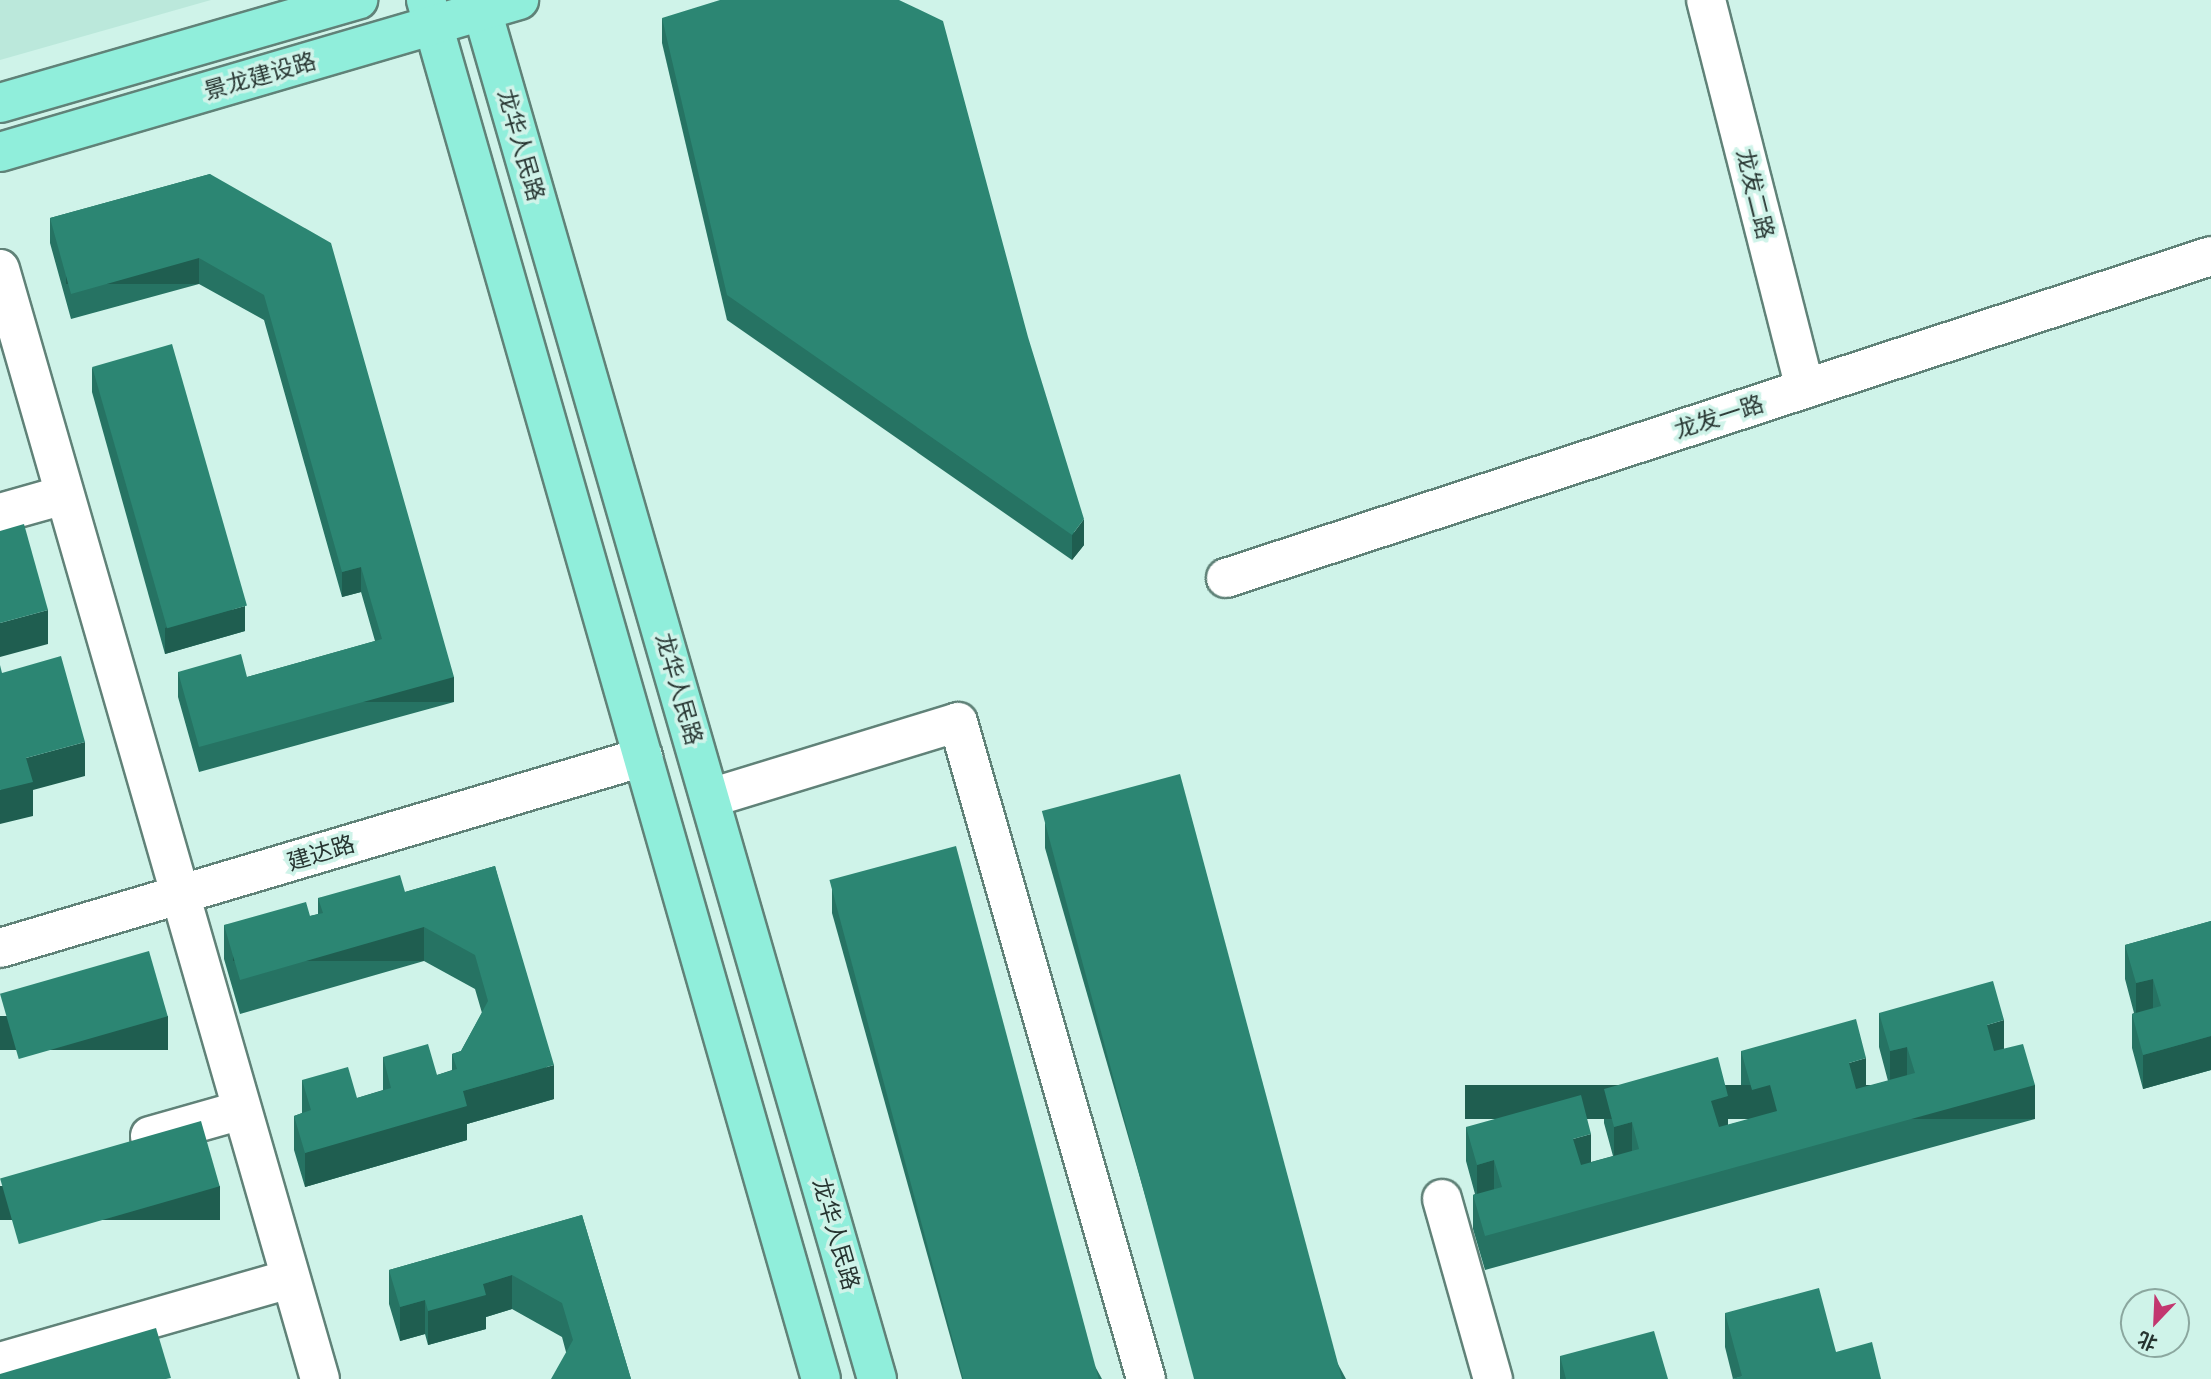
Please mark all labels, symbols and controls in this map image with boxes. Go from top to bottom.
street label: 景龙建设路 [201,47,319,105]
street label: 龙华人民路 [492,86,550,204]
street label: 龙发二路 [1730,146,1780,242]
street label: 龙发一路 [1671,390,1767,444]
street label: 龙华人民路 [650,630,708,748]
street label: 建达路 [284,830,358,876]
street label: 龙华人民路 [807,1175,865,1293]
north arrow [2120,1288,2190,1358]
text: 北 [2134,1327,2161,1355]

